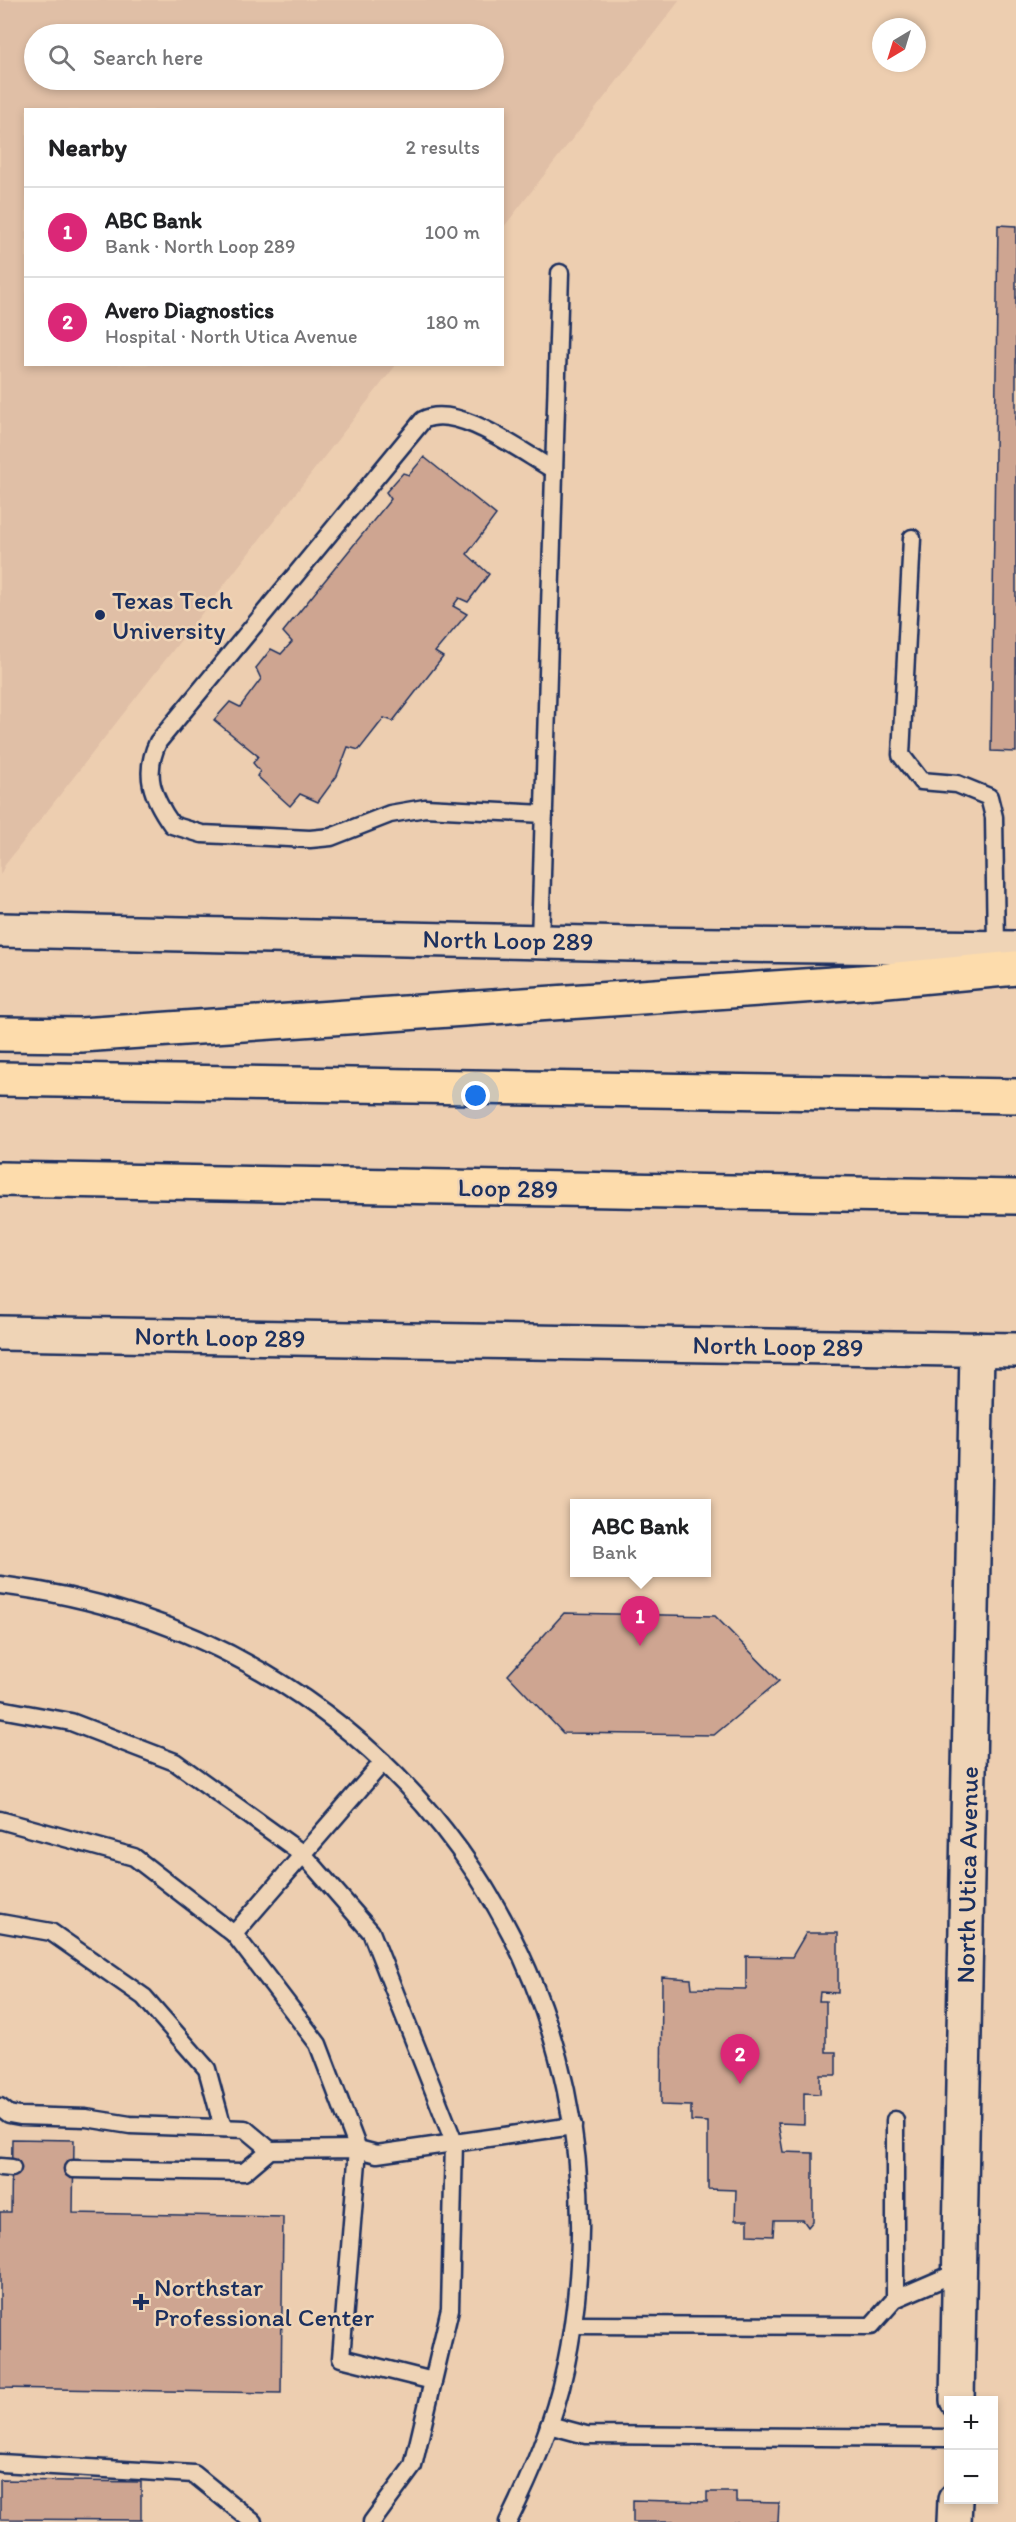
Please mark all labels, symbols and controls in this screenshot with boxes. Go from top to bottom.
north arrow [872,18,926,72]
search box [24,24,504,90]
icon: search [45,41,78,74]
text: Search here [93,44,203,71]
text: Nearby [48,131,127,163]
text: 2 results [406,135,480,159]
text: ABC Bank [105,207,202,234]
text: 1 [63,220,72,244]
text: 100 m [425,220,480,244]
text: Bank · North Loop 289 [105,234,295,258]
text: Avero Diagnostics [105,297,274,324]
text: 2 [62,310,73,334]
text: 180 m [426,310,480,334]
text: Hospital · North Utica Avenue [105,324,358,348]
place label: Texas Tech University [112,584,233,646]
marker: Texas Tech University [93,608,107,622]
street label: North Loop 289 [422,923,594,957]
your location [461,1081,490,1110]
street label: Loop 289 [457,1171,559,1205]
street label: North Loop 289 [134,1320,306,1354]
street label: North Loop 289 [692,1329,864,1363]
popup [570,1499,711,1577]
text: ABC Bank [592,1513,689,1540]
text: Bank [592,1540,637,1564]
pin: 1 [620,1596,660,1646]
street label: North Utica Avenue [949,1766,985,1984]
pin: 2 [720,2034,760,2084]
place label: Northstar Professional Center [154,2271,375,2333]
marker: Northstar Professional Center [132,2293,150,2311]
map controls [944,2396,998,2504]
button: + [944,2396,998,2450]
button: − [944,2450,998,2504]

